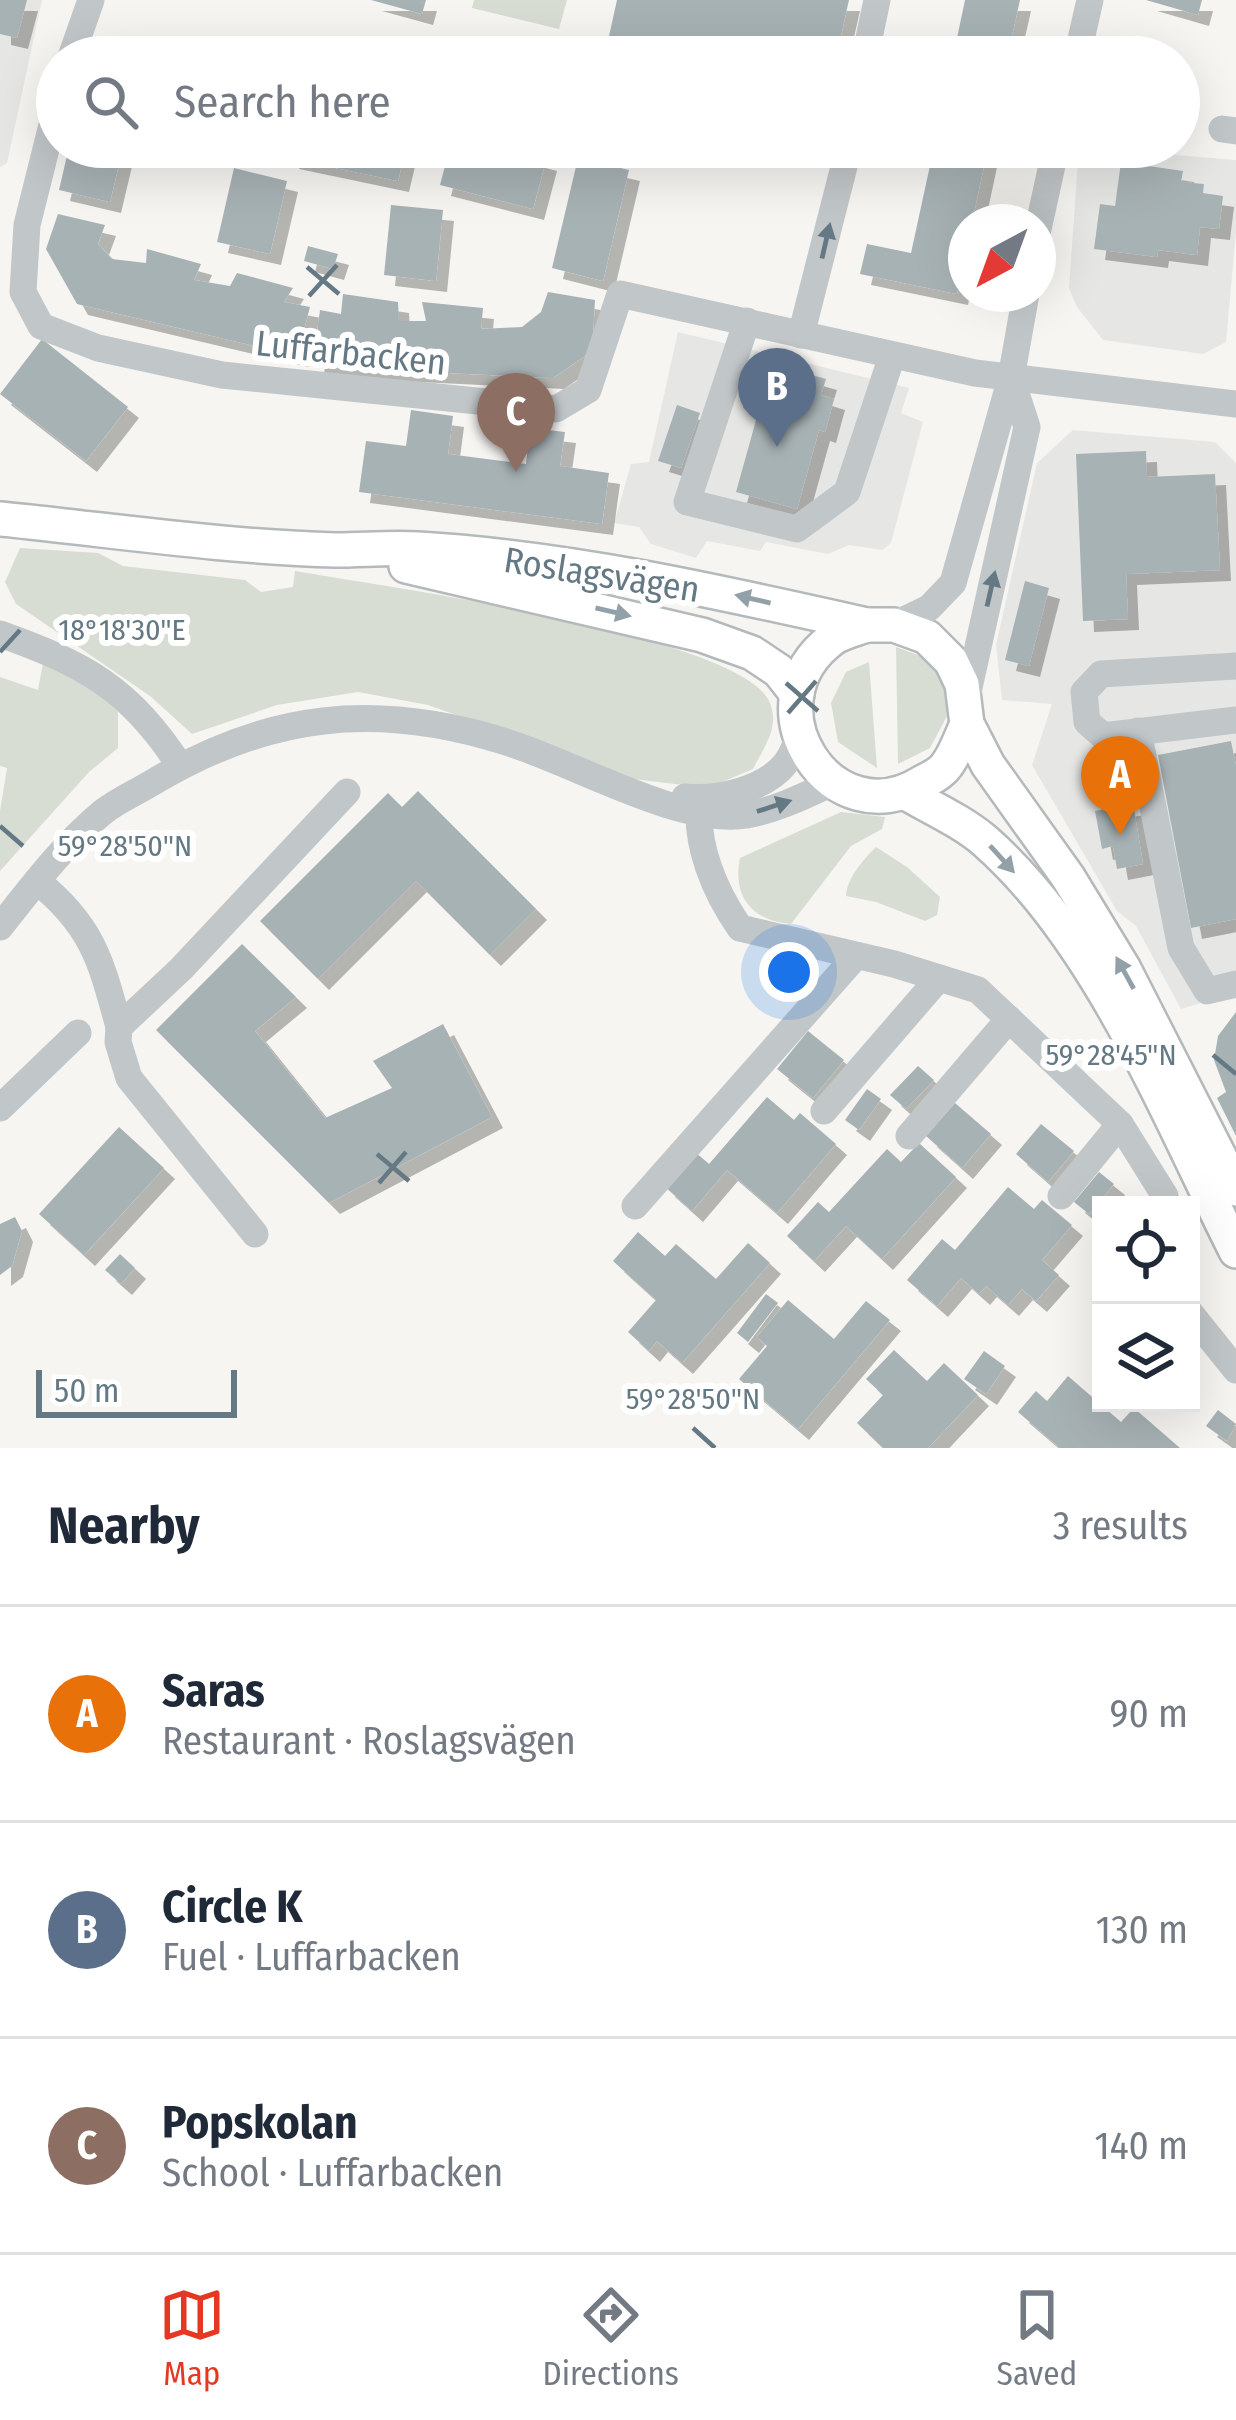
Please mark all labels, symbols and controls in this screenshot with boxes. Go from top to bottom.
search box [36,36,1200,168]
icon: search [78,69,144,135]
text: Search here [174,75,391,129]
north arrow [948,204,1056,312]
one-way arrow [818,222,837,260]
street label: Luffarbacken [254,321,448,385]
pin: B [738,348,816,447]
pin: C [477,373,555,472]
street label: Roslagsvägen [501,538,703,612]
one-way arrow [982,569,1001,607]
one-way arrow [734,589,772,608]
one-way arrow [594,603,631,622]
text: 18°18'30"E [58,612,186,648]
pin: A [1081,736,1159,835]
one-way arrow [756,796,793,815]
text: 59°28'50"N [58,828,192,864]
one-way arrow [987,845,1015,874]
your location [759,942,819,1002]
one-way arrow [1115,956,1136,990]
text: 59°28'45"N [1045,1037,1177,1073]
map controls [1092,1196,1200,1412]
button: locate [1092,1196,1200,1304]
button: layers [1092,1304,1200,1412]
scale bar [36,1364,237,1417]
text: 50 m [54,1371,119,1411]
text: 59°28'50"N [626,1381,760,1417]
text: Nearby [48,1495,200,1557]
text: 3 results [1053,1503,1188,1549]
text: Saras [162,1664,265,1718]
text: A [76,1691,98,1737]
text: 90 m [1110,1691,1188,1737]
text: Restaurant · Roslagsvägen [162,1718,576,1764]
text: Circle K [162,1880,302,1934]
text: B [76,1907,98,1953]
text: 130 m [1096,1907,1188,1953]
text: Fuel · Luffarbacken [162,1934,461,1980]
text: Popskolan [162,2096,358,2150]
text: C [77,2123,97,2169]
text: 140 m [1094,2123,1188,2169]
text: School · Luffarbacken [162,2150,503,2196]
tab: Map [159,2282,225,2394]
tab: Directions [542,2282,679,2394]
tab: Saved [997,2282,1077,2394]

